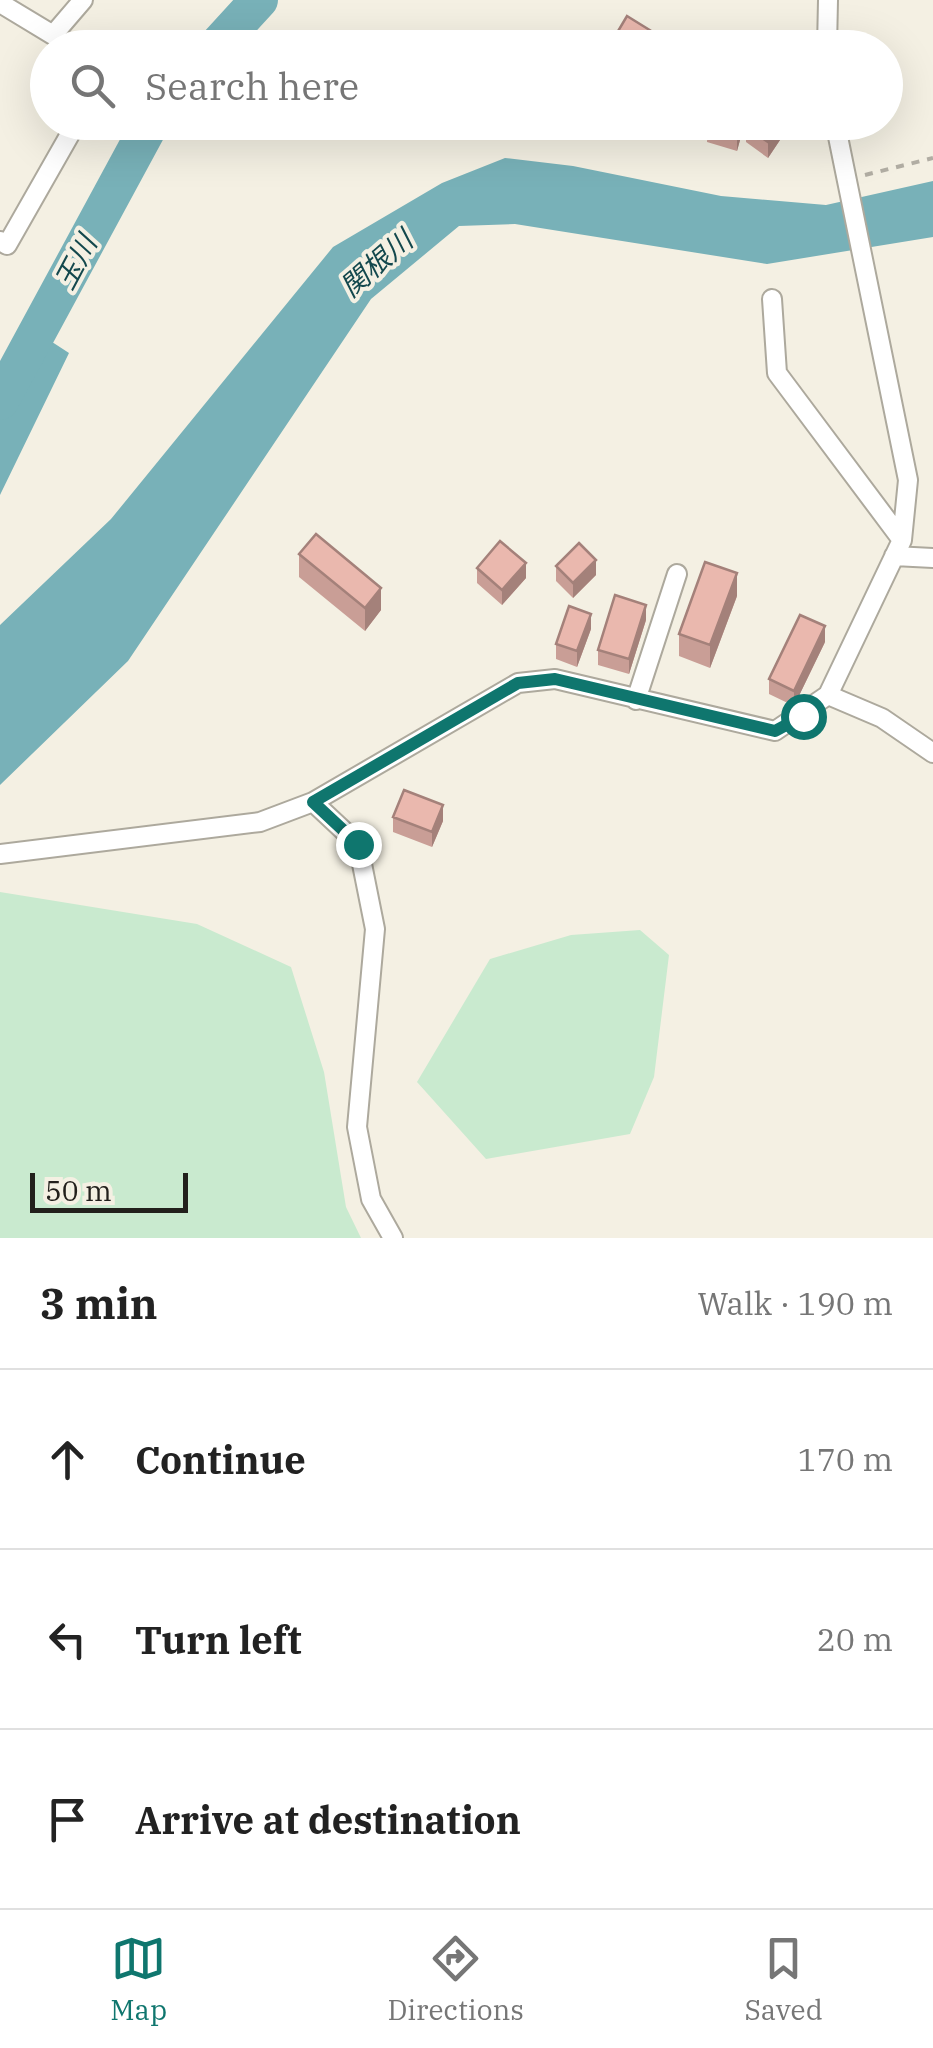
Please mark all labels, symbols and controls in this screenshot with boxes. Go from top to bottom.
search box [30,30,903,140]
icon: search [65,58,120,113]
text: Search here [145,61,359,110]
water label: 関根川 [332,220,422,305]
water label: 玉川 [46,226,106,295]
route start [781,694,827,740]
route end [336,822,382,868]
scale bar [30,1168,188,1212]
text: 50 m [45,1172,112,1209]
text: 3 min [40,1276,158,1331]
text: Walk · 190 m [697,1282,893,1324]
icon: ahead [40,1432,95,1487]
text: Continue [135,1435,306,1484]
text: 170 m [797,1438,893,1480]
icon: left [40,1612,95,1667]
text: Turn left [135,1615,302,1664]
text: 20 m [817,1618,893,1660]
icon: arrive [40,1792,95,1847]
text: Arrive at destination [135,1795,521,1844]
tab: Map [110,1931,167,2028]
tab: Directions [387,1931,524,2028]
tab: Saved [744,1931,823,2028]

